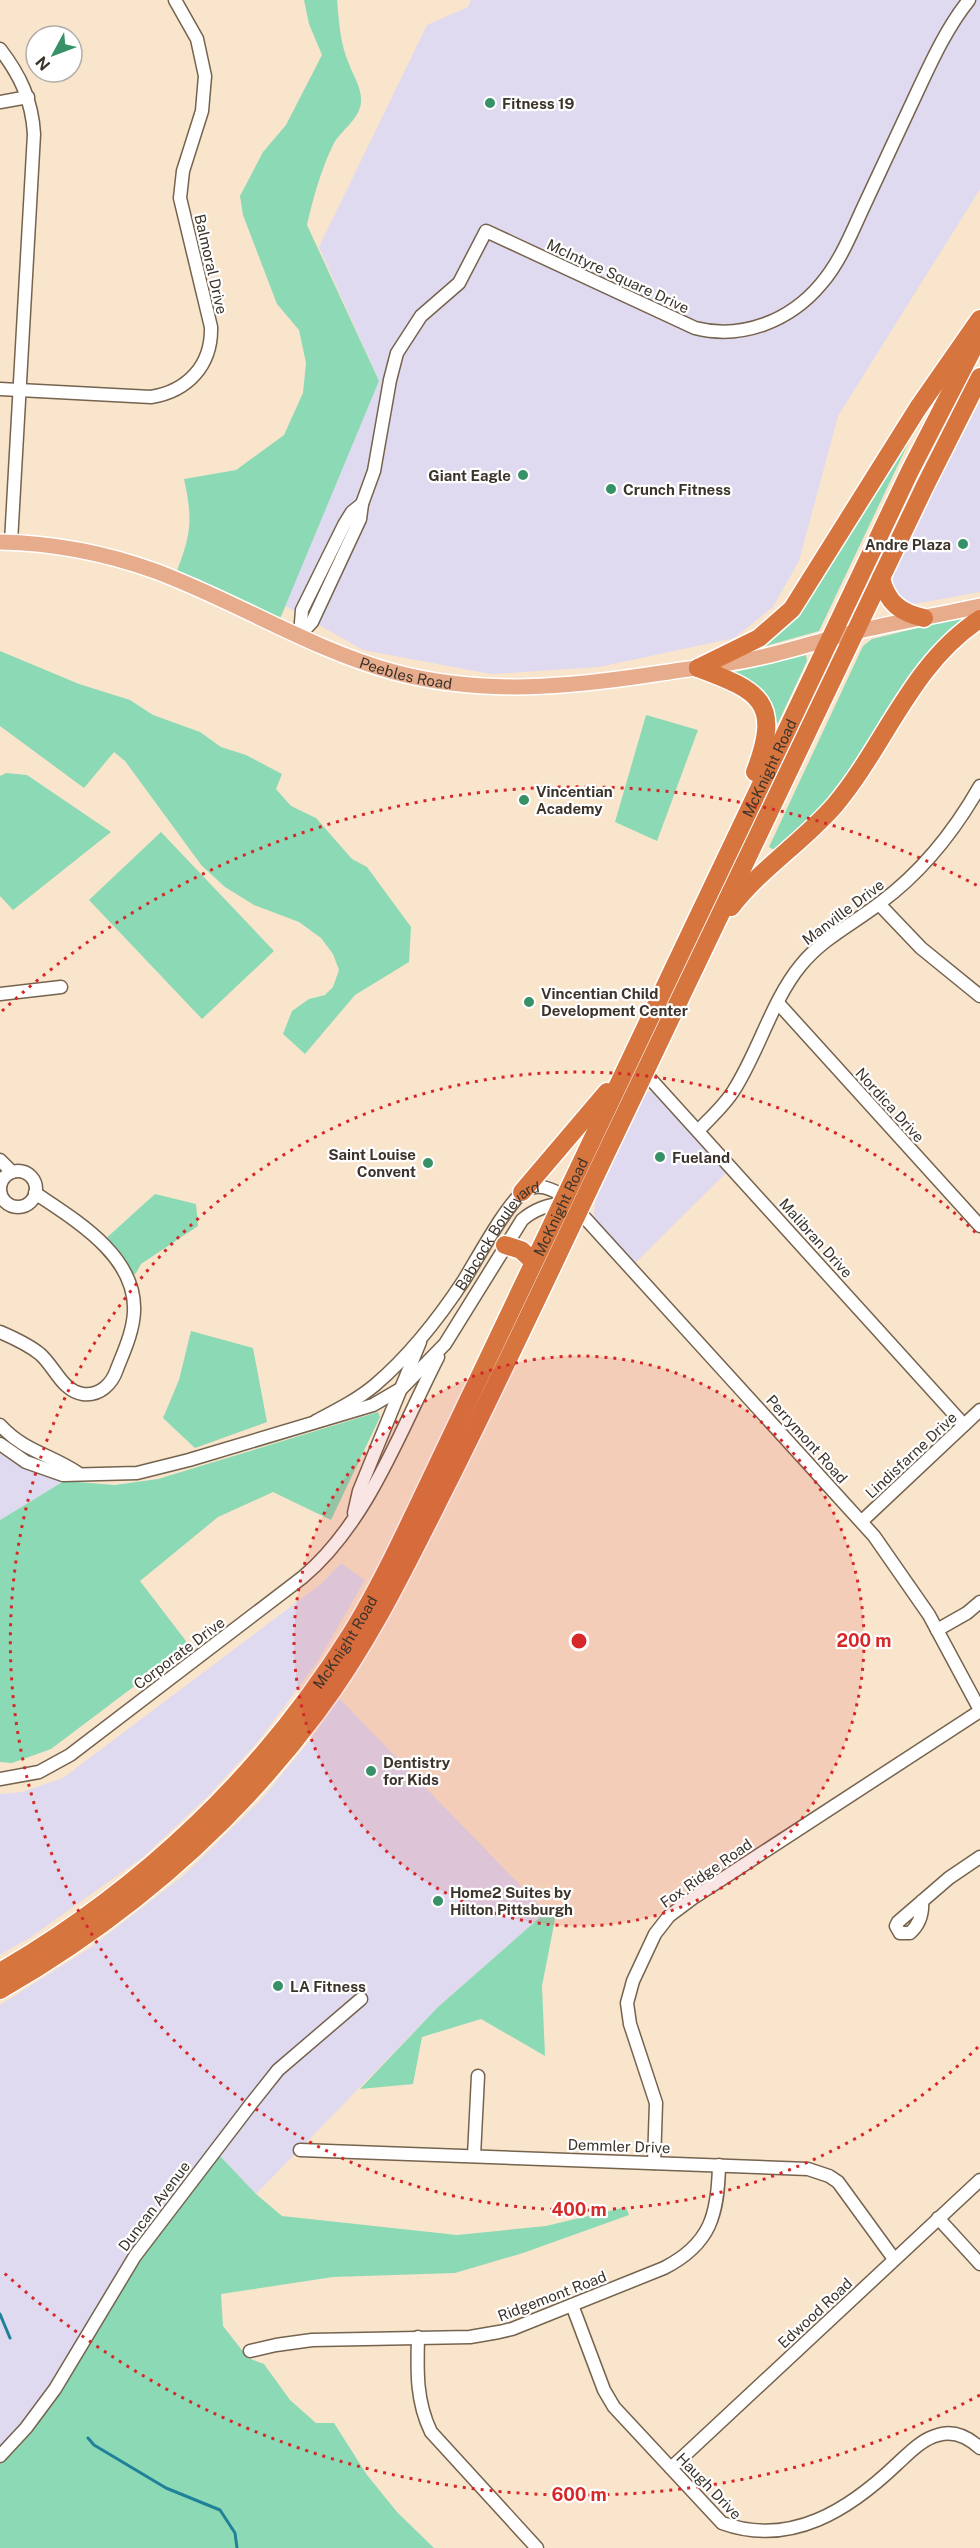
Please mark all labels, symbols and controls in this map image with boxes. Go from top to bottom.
north arrow [24,24,84,84]
text: N [32,53,54,74]
place label: Fitness 19 [502,95,574,112]
marker: Fitness 19 [483,96,497,110]
street label: Balmoral Drive [191,212,231,316]
street label: McIntyre Square Drive [544,236,692,316]
place label: Giant Eagle [428,467,511,484]
marker: Giant Eagle [516,468,530,482]
place label: Crunch Fitness [623,481,731,498]
marker: Crunch Fitness [604,482,618,496]
place label: Andre Plaza [865,536,951,553]
marker: Andre Plaza [956,537,970,551]
street label: Peebles Road [357,653,453,692]
street label: McKnight Road [738,716,799,820]
place label: Vincentian Academy [536,783,613,817]
marker: Vincentian Academy [517,793,531,807]
street label: Manville Drive [799,876,887,948]
place label: Vincentian Child Development Center [541,985,688,1019]
marker: Vincentian Child Development Center [522,995,536,1009]
street label: Nordica Drive [852,1064,928,1146]
place label: Saint Louise Convent [328,1146,416,1180]
place label: Fueland [672,1149,730,1166]
marker: Fueland [653,1150,667,1164]
street label: McKnight Road [530,1155,591,1259]
marker: Saint Louise Convent [421,1156,435,1170]
street label: Babcock Boulevard [451,1178,540,1293]
street label: Malibran Drive [776,1195,856,1281]
street label: Perrymont Road [763,1391,851,1487]
street label: Lindisfarne Drive [862,1408,960,1502]
street label: McKnight Road [309,1593,380,1692]
street label: Corporate Drive [130,1613,228,1693]
text: 200 m [837,1630,891,1651]
centre of rings [569,1631,589,1651]
place label: Dentistry for Kids [383,1754,451,1788]
marker: Dentistry for Kids [364,1764,378,1778]
street label: Fox Ridge Road [657,1835,755,1911]
place label: Home2 Suites by Hilton Pittsburgh [450,1884,573,1918]
marker: Home2 Suites by Hilton Pittsburgh [431,1894,445,1908]
place label: LA Fitness [290,1978,366,1995]
marker: LA Fitness [271,1979,285,1993]
street label: Demmler Drive [567,2136,671,2156]
street label: Duncan Avenue [115,2158,193,2254]
text: 400 m [551,2199,607,2220]
street label: Ridgemont Road [495,2267,609,2325]
street label: Edwood Road [775,2274,855,2352]
street label: Haugh Drive [673,2449,745,2523]
text: 600 m [551,2484,607,2505]

